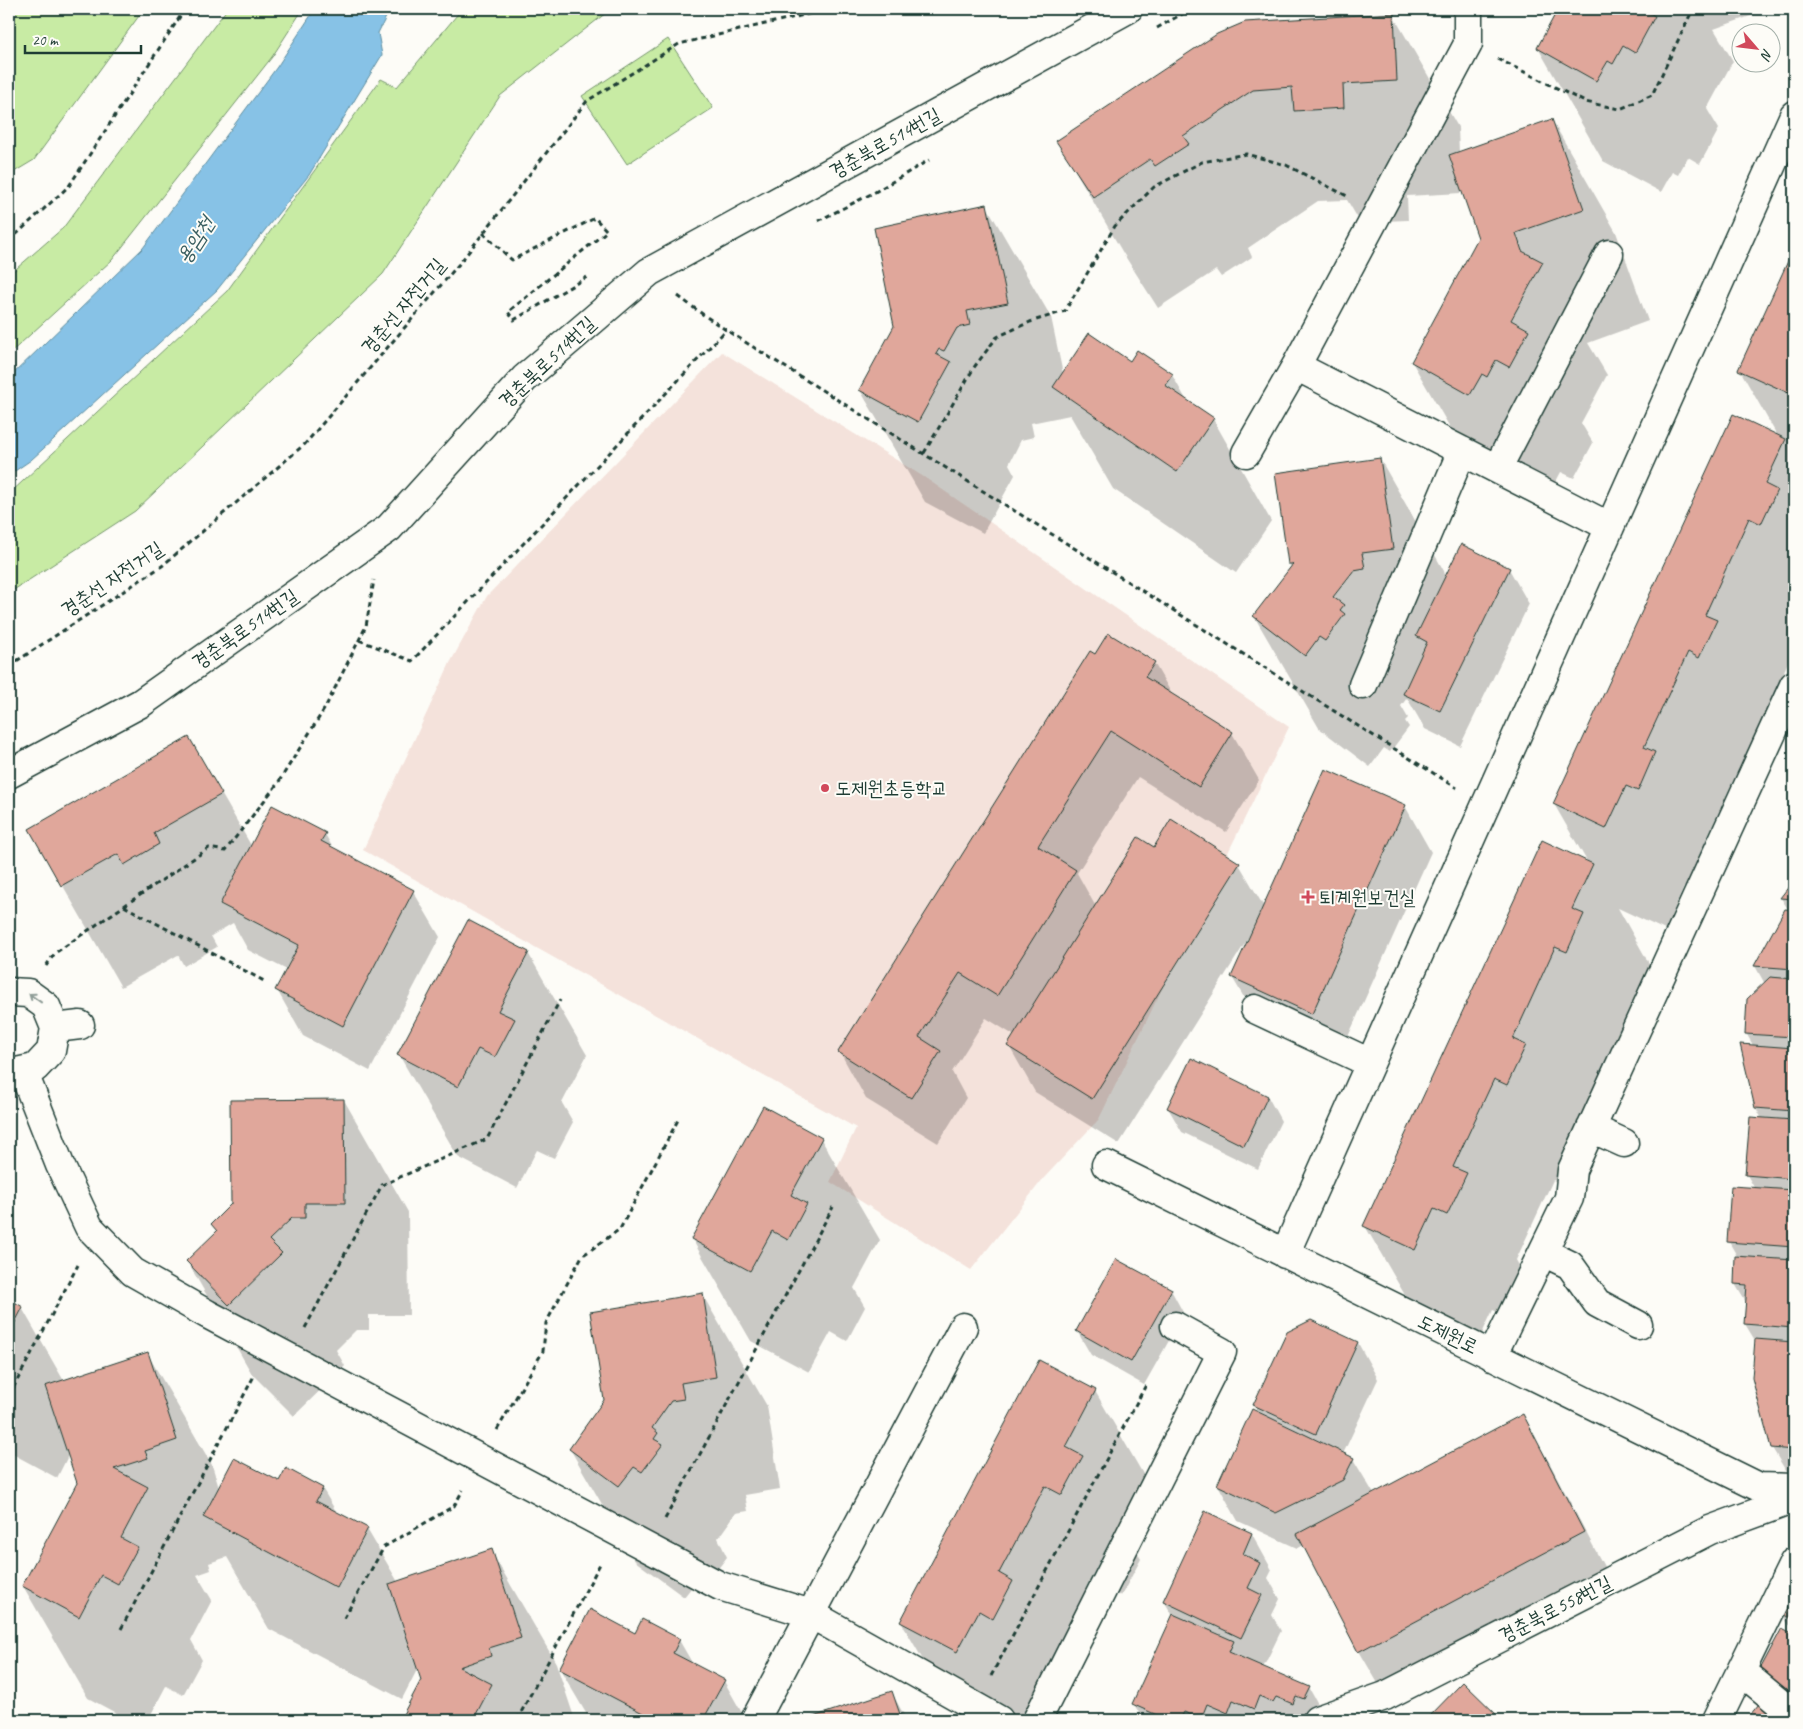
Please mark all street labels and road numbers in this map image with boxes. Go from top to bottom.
street label: 경춘북로514번길 [825,102,945,184]
street label: 경춘선 자전거길 [356,253,450,359]
street label: 경춘북로514번길 [493,311,601,413]
street label: 경춘선 자전거길 [56,536,168,622]
street label: 경춘북로514번길 [187,583,303,675]
street label: 도제원로 [1414,1309,1482,1359]
street label: 경춘북로558번길 [1494,1570,1616,1648]

